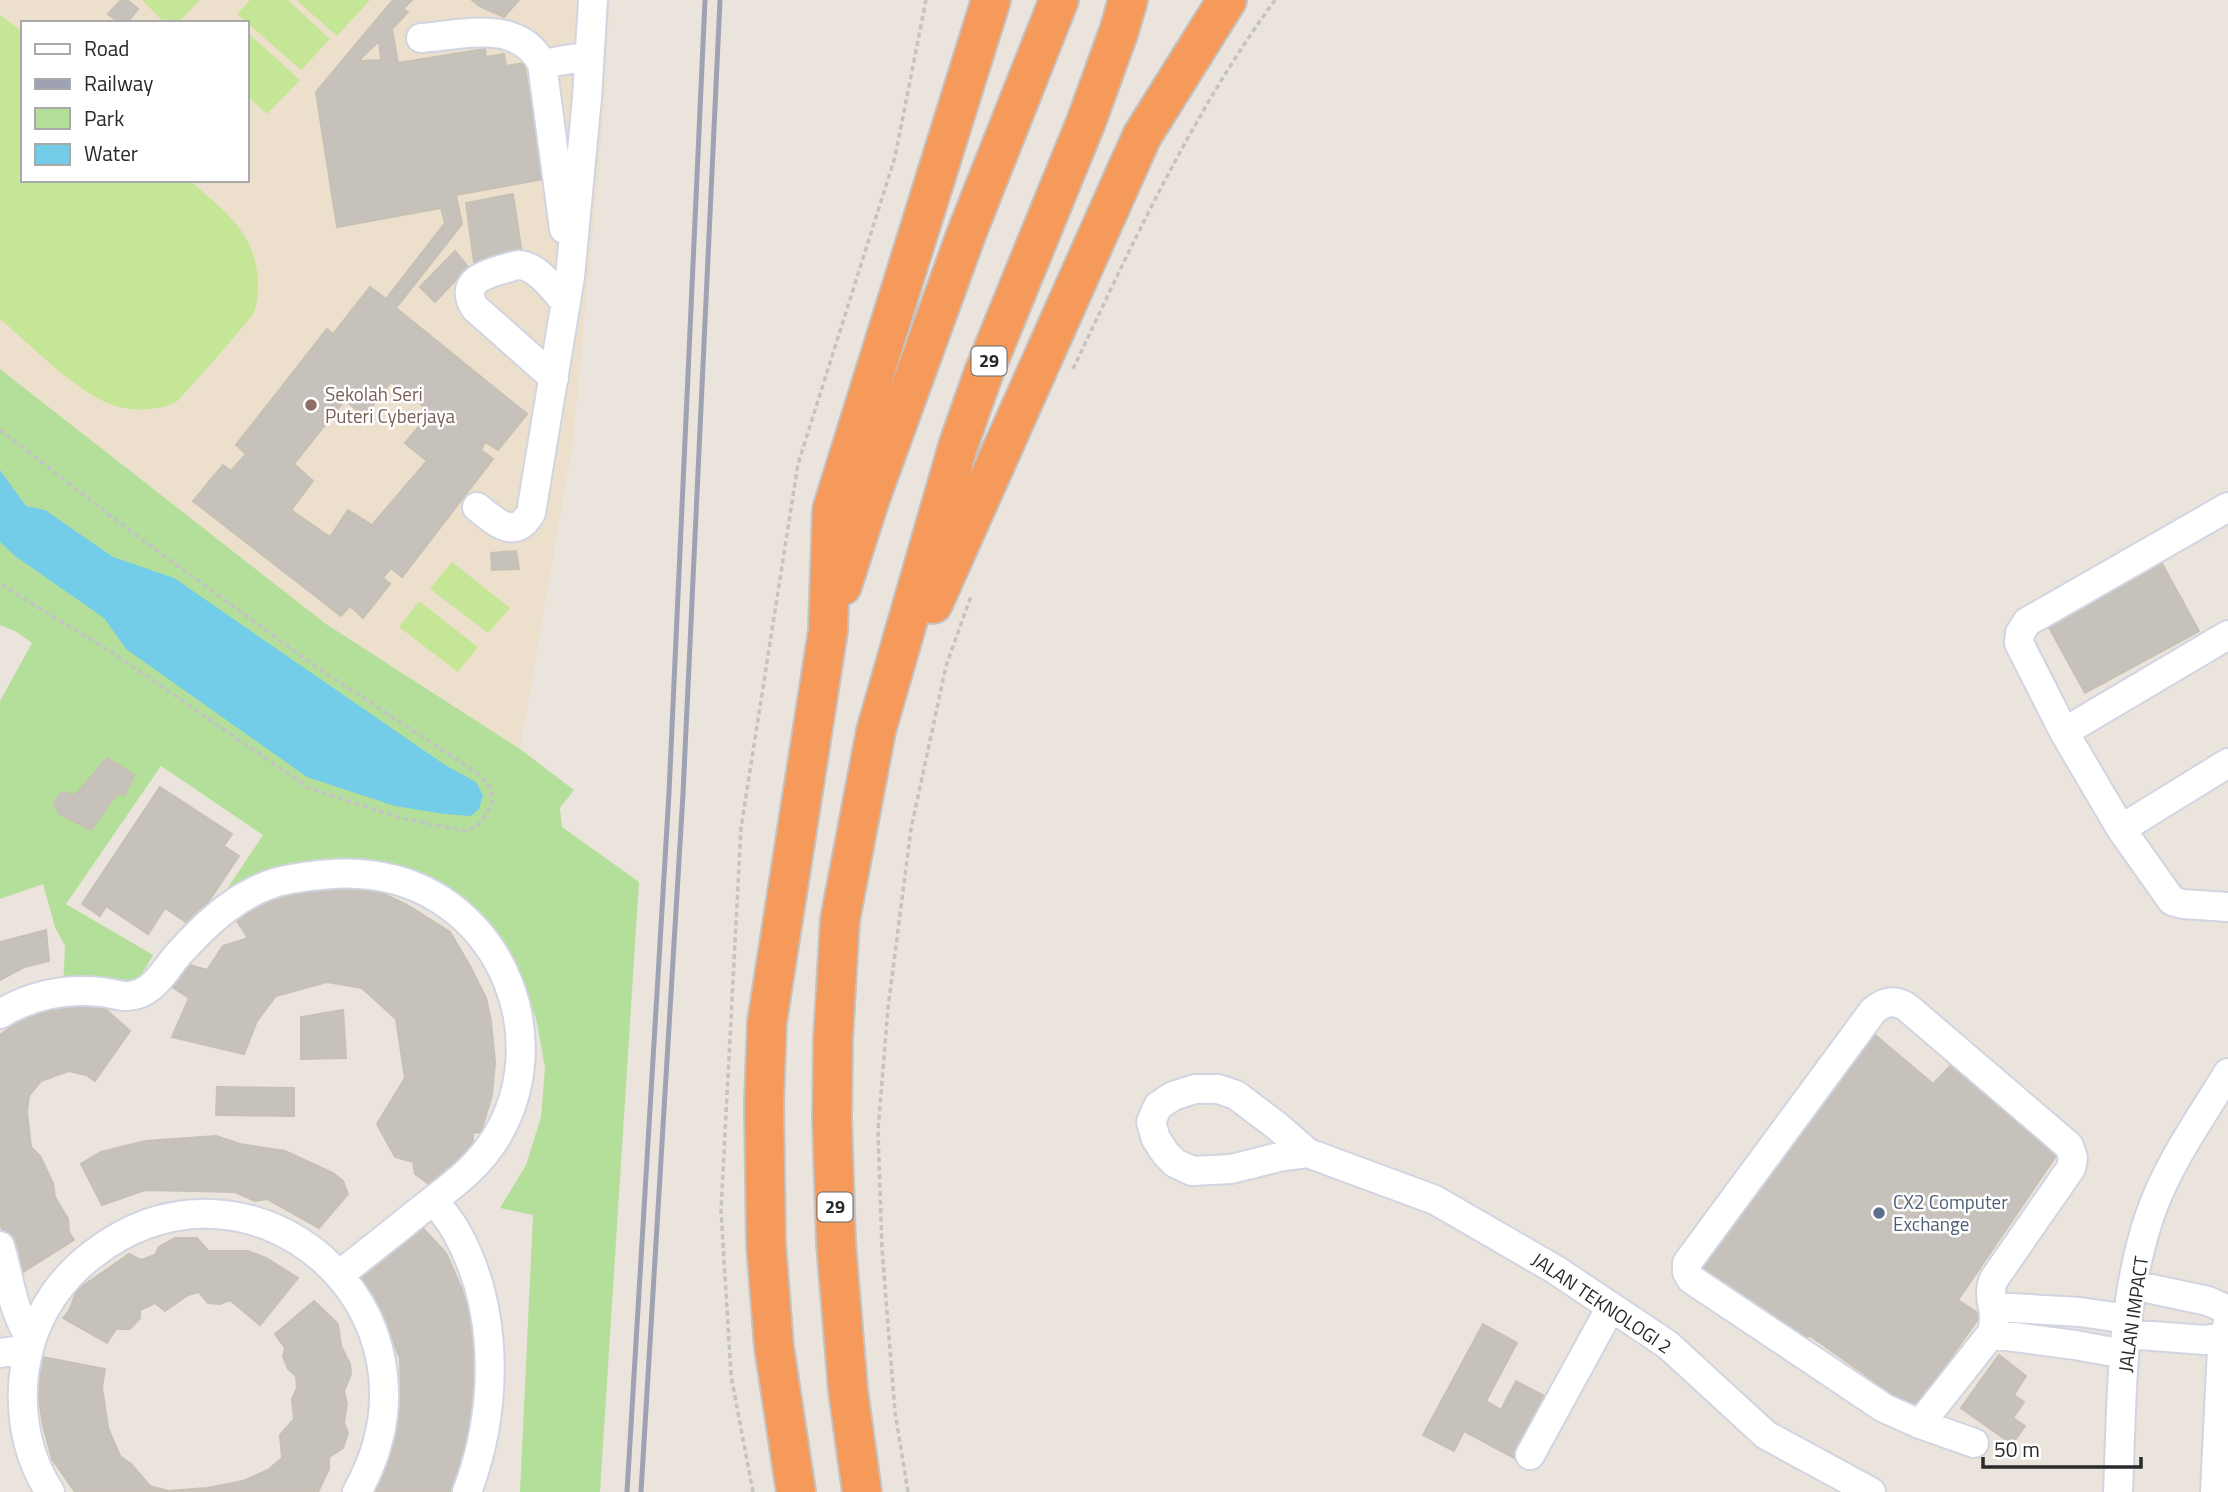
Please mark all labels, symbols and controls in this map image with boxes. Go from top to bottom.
legend [21,21,248,182]
text: Road [84,32,129,64]
text: Railway [84,67,153,99]
text: Park [84,102,124,134]
text: Water [84,137,138,169]
road number: 29 [972,346,1006,376]
place label: Sekolah Seri Puteri Cyberjaya [325,379,456,430]
marker: Sekolah Seri Puteri Cyberjaya [303,397,319,413]
place label: CX2 Computer Exchange [1893,1187,2008,1238]
road number: 29 [818,1192,852,1222]
marker: CX2 Computer Exchange [1871,1205,1887,1221]
street label: JALAN TEKNOLOGI 2 [1526,1245,1678,1360]
street label: JALAN IMPACT [2110,1254,2155,1374]
scale bar [1983,1426,2140,1470]
text: 50 m [1994,1433,2040,1465]

